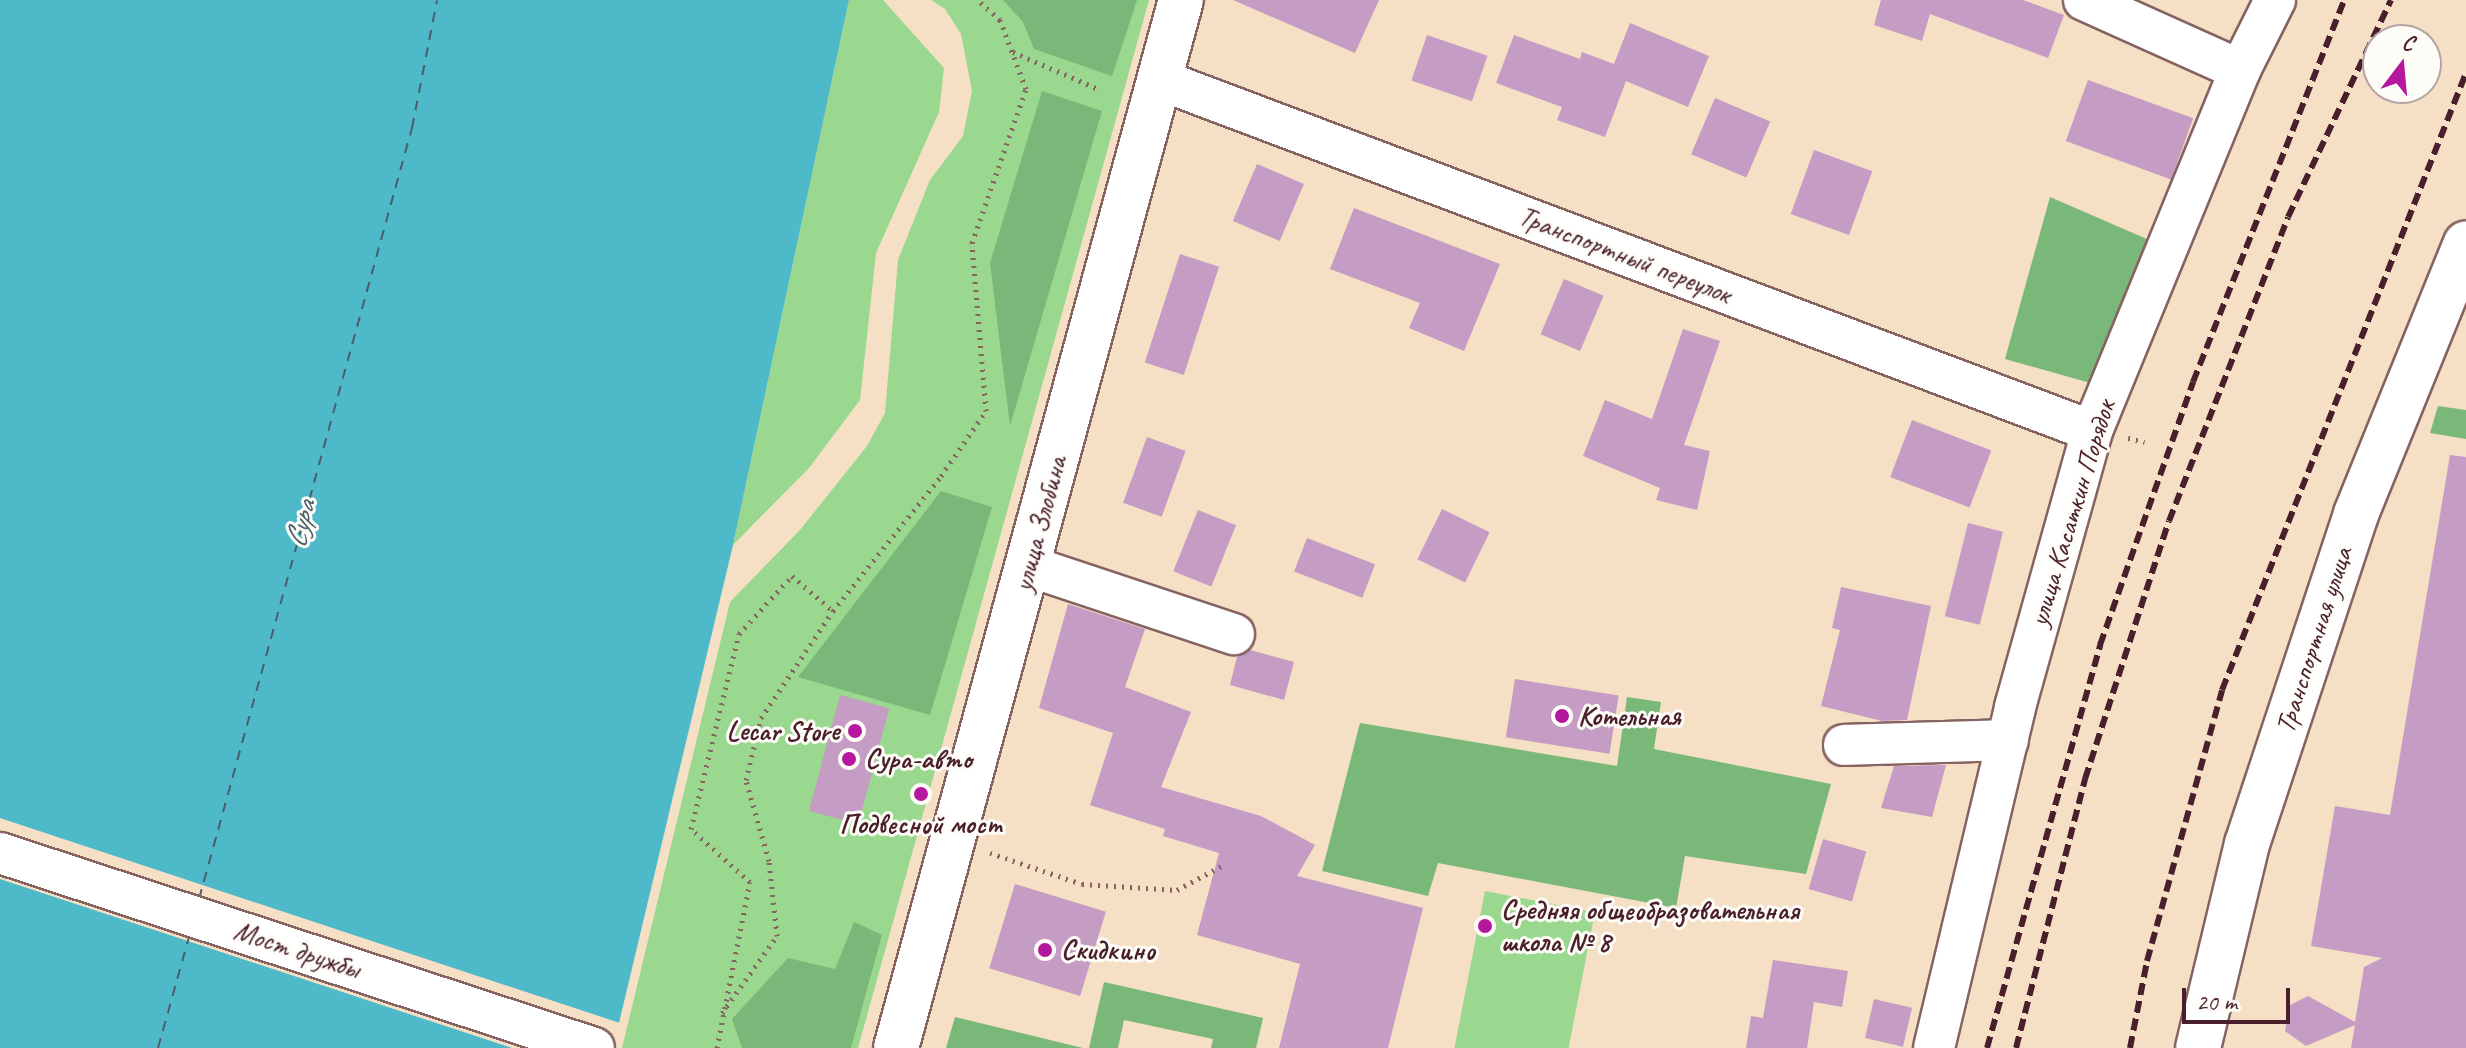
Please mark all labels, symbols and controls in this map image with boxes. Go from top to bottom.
north arrow [2362,24,2442,104]
text: С [2399,28,2417,58]
street label: Транспортный переулок [1514,199,1736,311]
street label: улица Касаткин Порядок [2021,395,2123,631]
street label: улица Злобина [1006,453,1074,595]
water label: Сура [277,497,323,551]
street label: Транспортная улица [2268,542,2360,738]
place label: Котельная [1578,699,1681,733]
marker: Котельная [1553,707,1571,725]
place label: Lecar Store [726,714,839,748]
marker: Lecar Store [846,722,864,740]
place label: Сура-авто [865,742,972,776]
marker: Сура-авто [840,750,858,768]
marker: Подвесной мост [912,785,930,803]
place label: Подвесной мост [839,807,1003,841]
place label: Средняя общеобразовательная школа № 8 [1501,893,1799,959]
street label: Мост дружбы [230,914,364,986]
marker: Средняя общеобразовательная школа № 8 [1476,917,1494,935]
place label: Скидкино [1061,933,1155,967]
marker: Скидкино [1036,941,1054,959]
scale bar [2186,972,2294,1022]
text: 20 m [2196,987,2237,1017]

